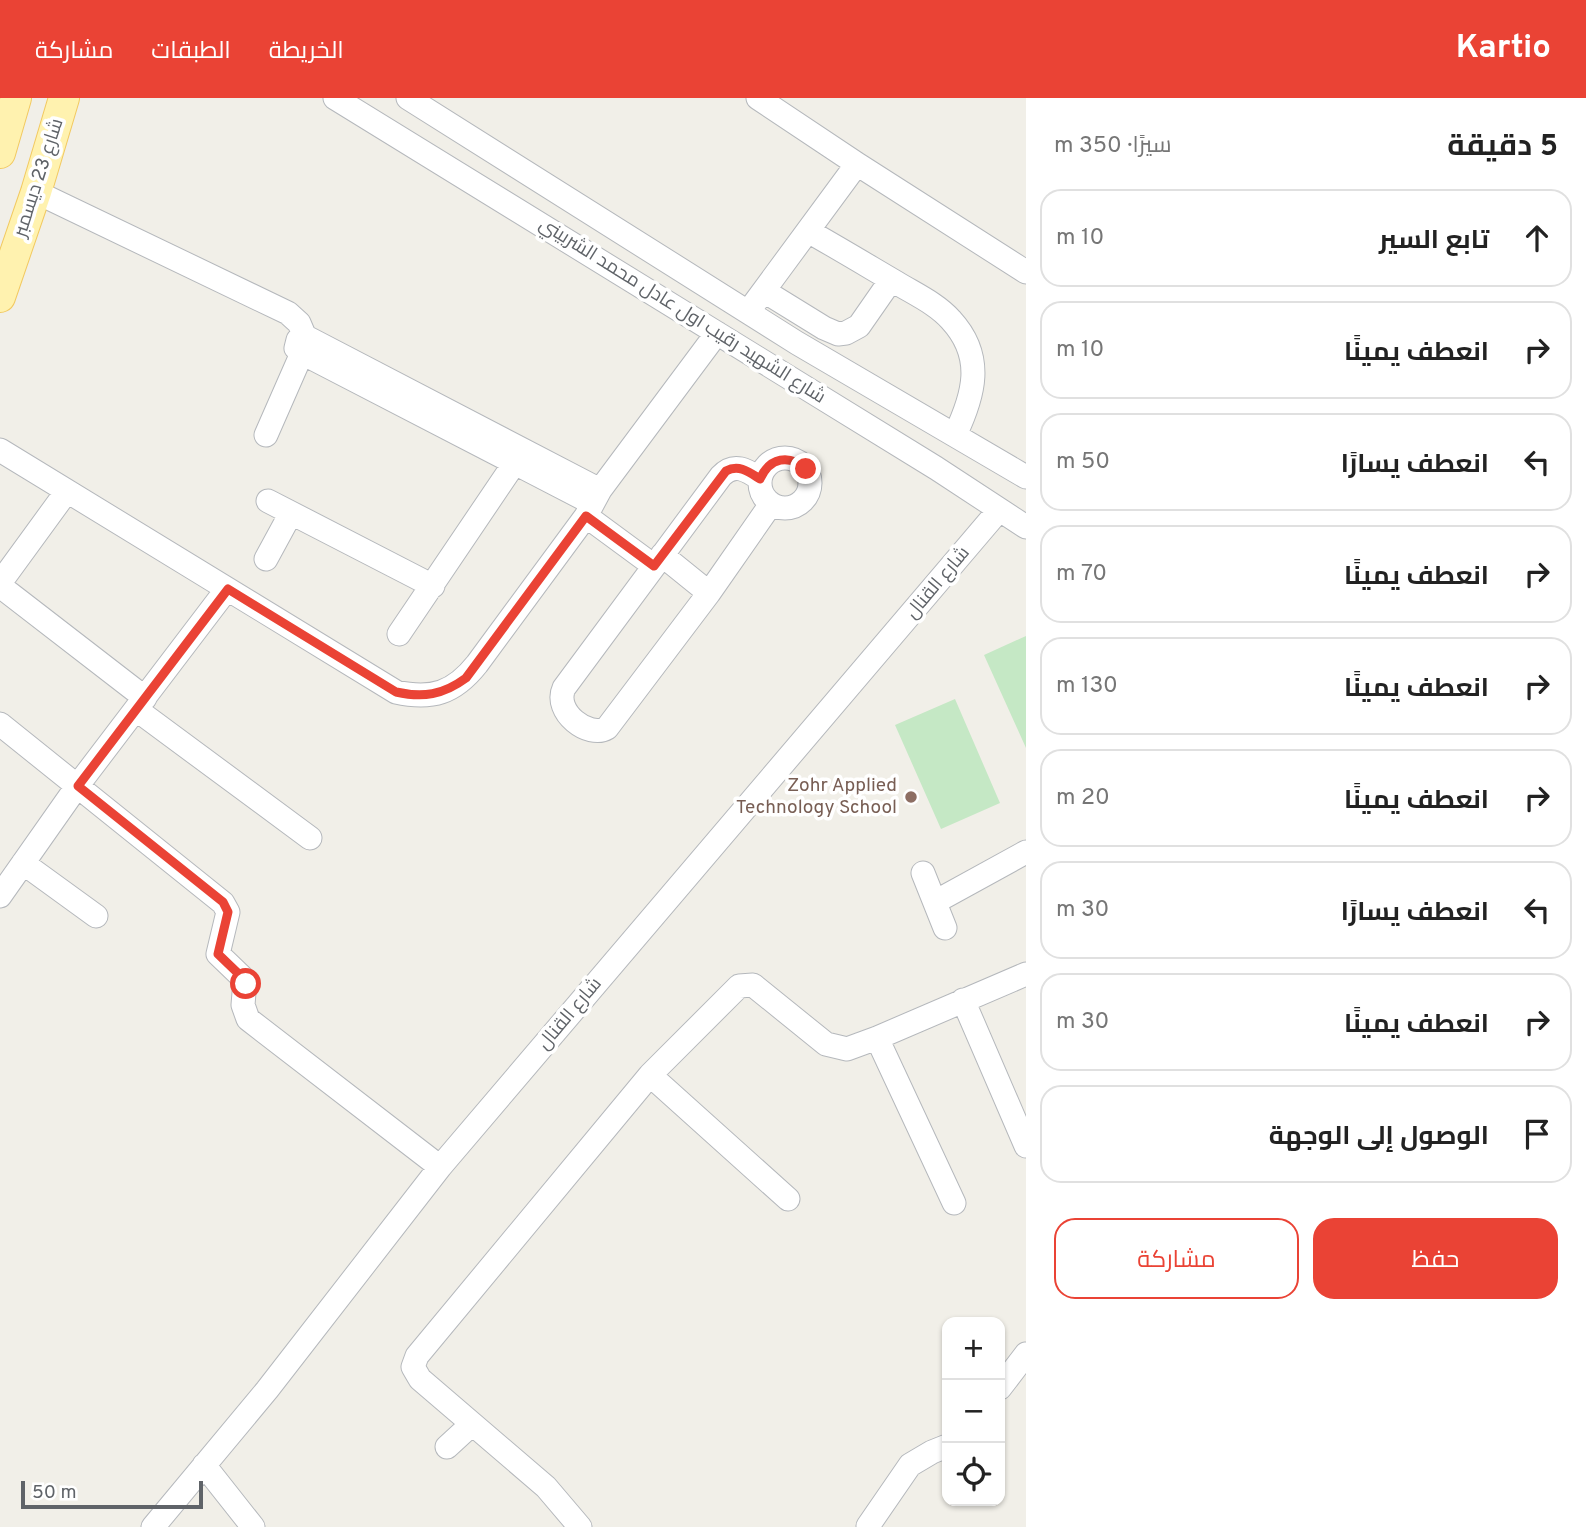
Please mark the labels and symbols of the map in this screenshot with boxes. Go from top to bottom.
street label: شارع 23 ديسمبر [8,116,69,241]
street label: شارع الشهيد رقيب اول عادل محمد الشربيني [534,212,830,410]
route end [790,453,821,484]
street label: شارع القنال [901,542,975,624]
place label: Zohr Applied Technology School [736,774,897,820]
marker: Zohr Applied Technology School [903,789,919,805]
route start [230,968,261,999]
street label: شارع القنال [533,973,607,1055]
scale bar [21,1478,203,1510]

